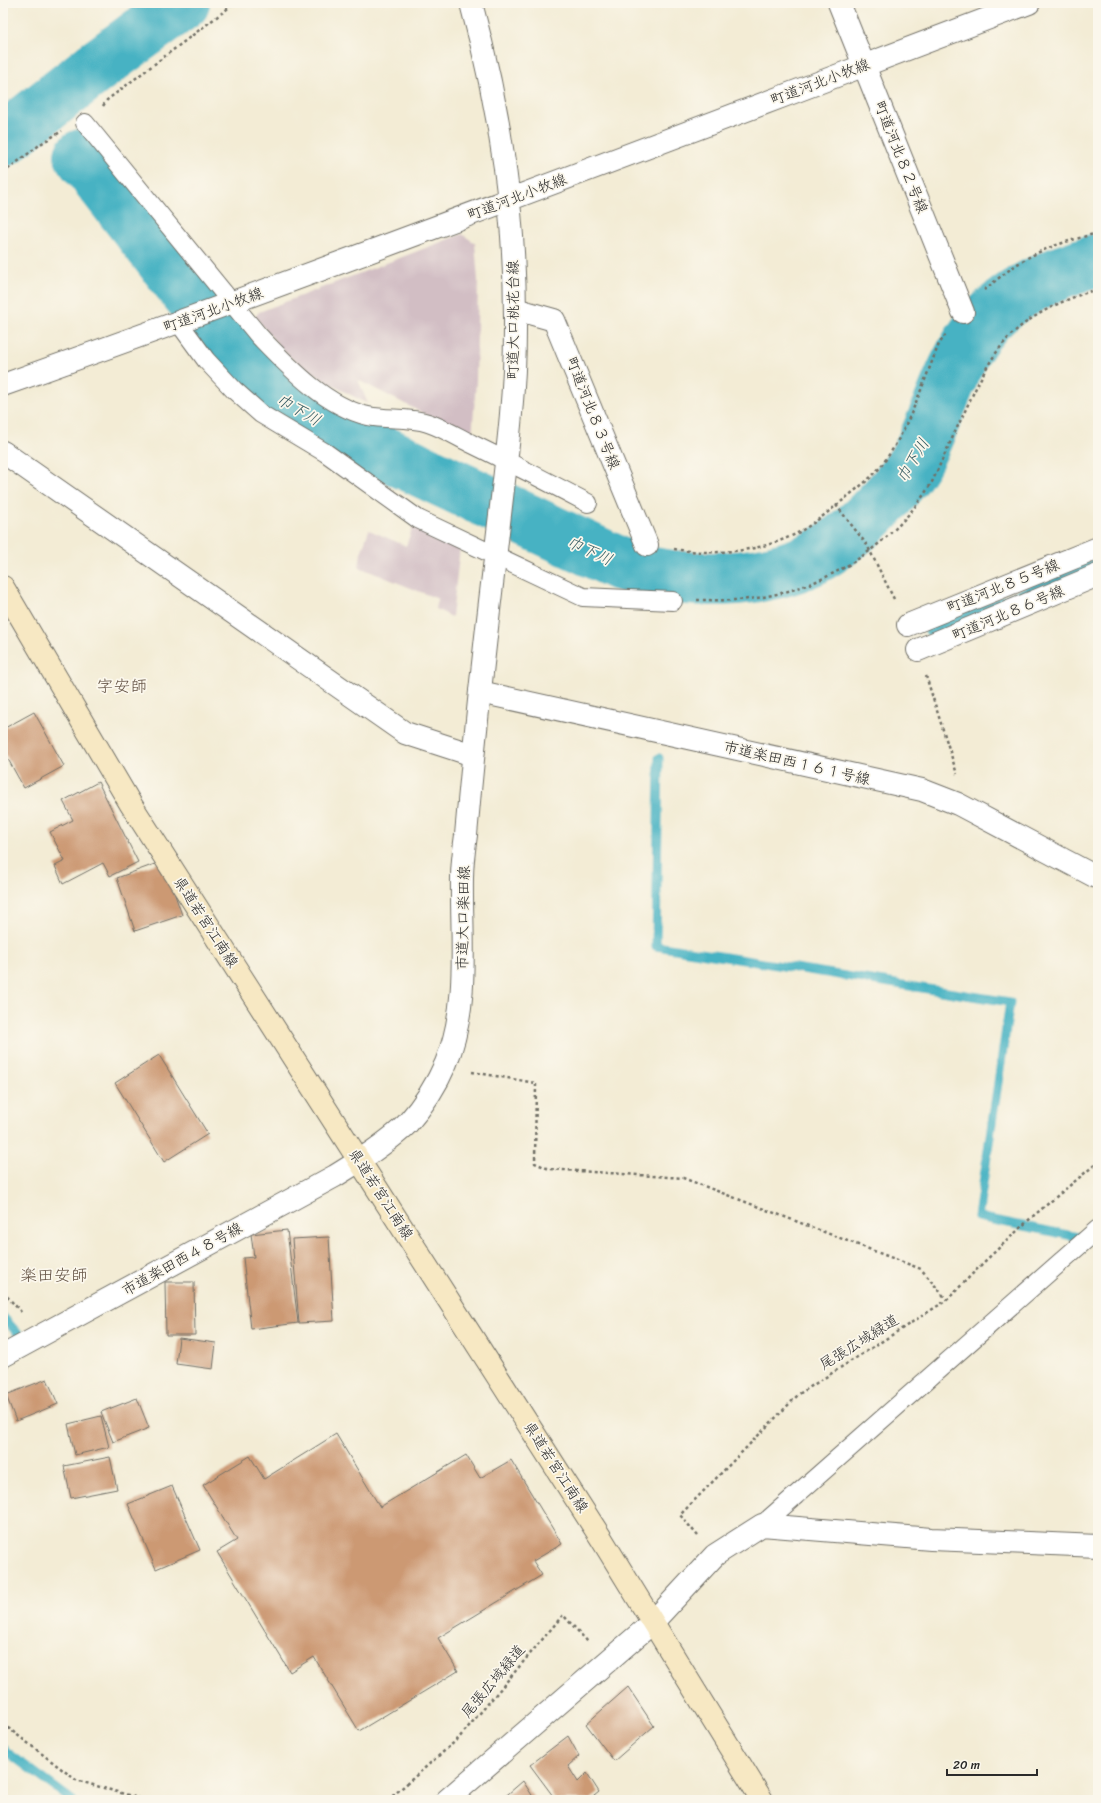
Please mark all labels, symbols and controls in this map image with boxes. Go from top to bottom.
street label: 町道河北小牧線 [766,51,874,113]
street label: 町道河北８２号線 [866,96,936,218]
street label: 町道河北小牧線 [463,166,571,228]
street label: 町道大口桃花台線 [500,260,526,380]
street label: 町道河北小牧線 [159,280,267,340]
street label: 町道河北８３号線 [558,352,628,474]
water label: 巾下川 [271,385,327,434]
water label: 巾下川 [888,432,937,488]
water label: 巾下川 [562,527,618,574]
street label: 町道河北８５号線 [942,551,1064,621]
street label: 町道河北８６号線 [948,578,1068,648]
district label: 字安師 [97,671,148,701]
street label: 市道楽田西１６１号線 [721,733,873,793]
street label: 市道大口楽田線 [449,865,477,971]
street label: 県道若宮江南線 [166,871,246,973]
street label: 県道若宮江南線 [341,1143,421,1245]
street label: 市道楽田西４８号線 [117,1215,247,1303]
district label: 楽田安師 [20,1260,88,1290]
street label: 尾張広域緑道 [814,1307,904,1377]
street label: 県道若宮江南線 [516,1416,596,1518]
street label: 尾張広域緑道 [454,1638,532,1724]
scale bar [947,1751,1037,1777]
text: 20 m [953,1754,980,1776]

